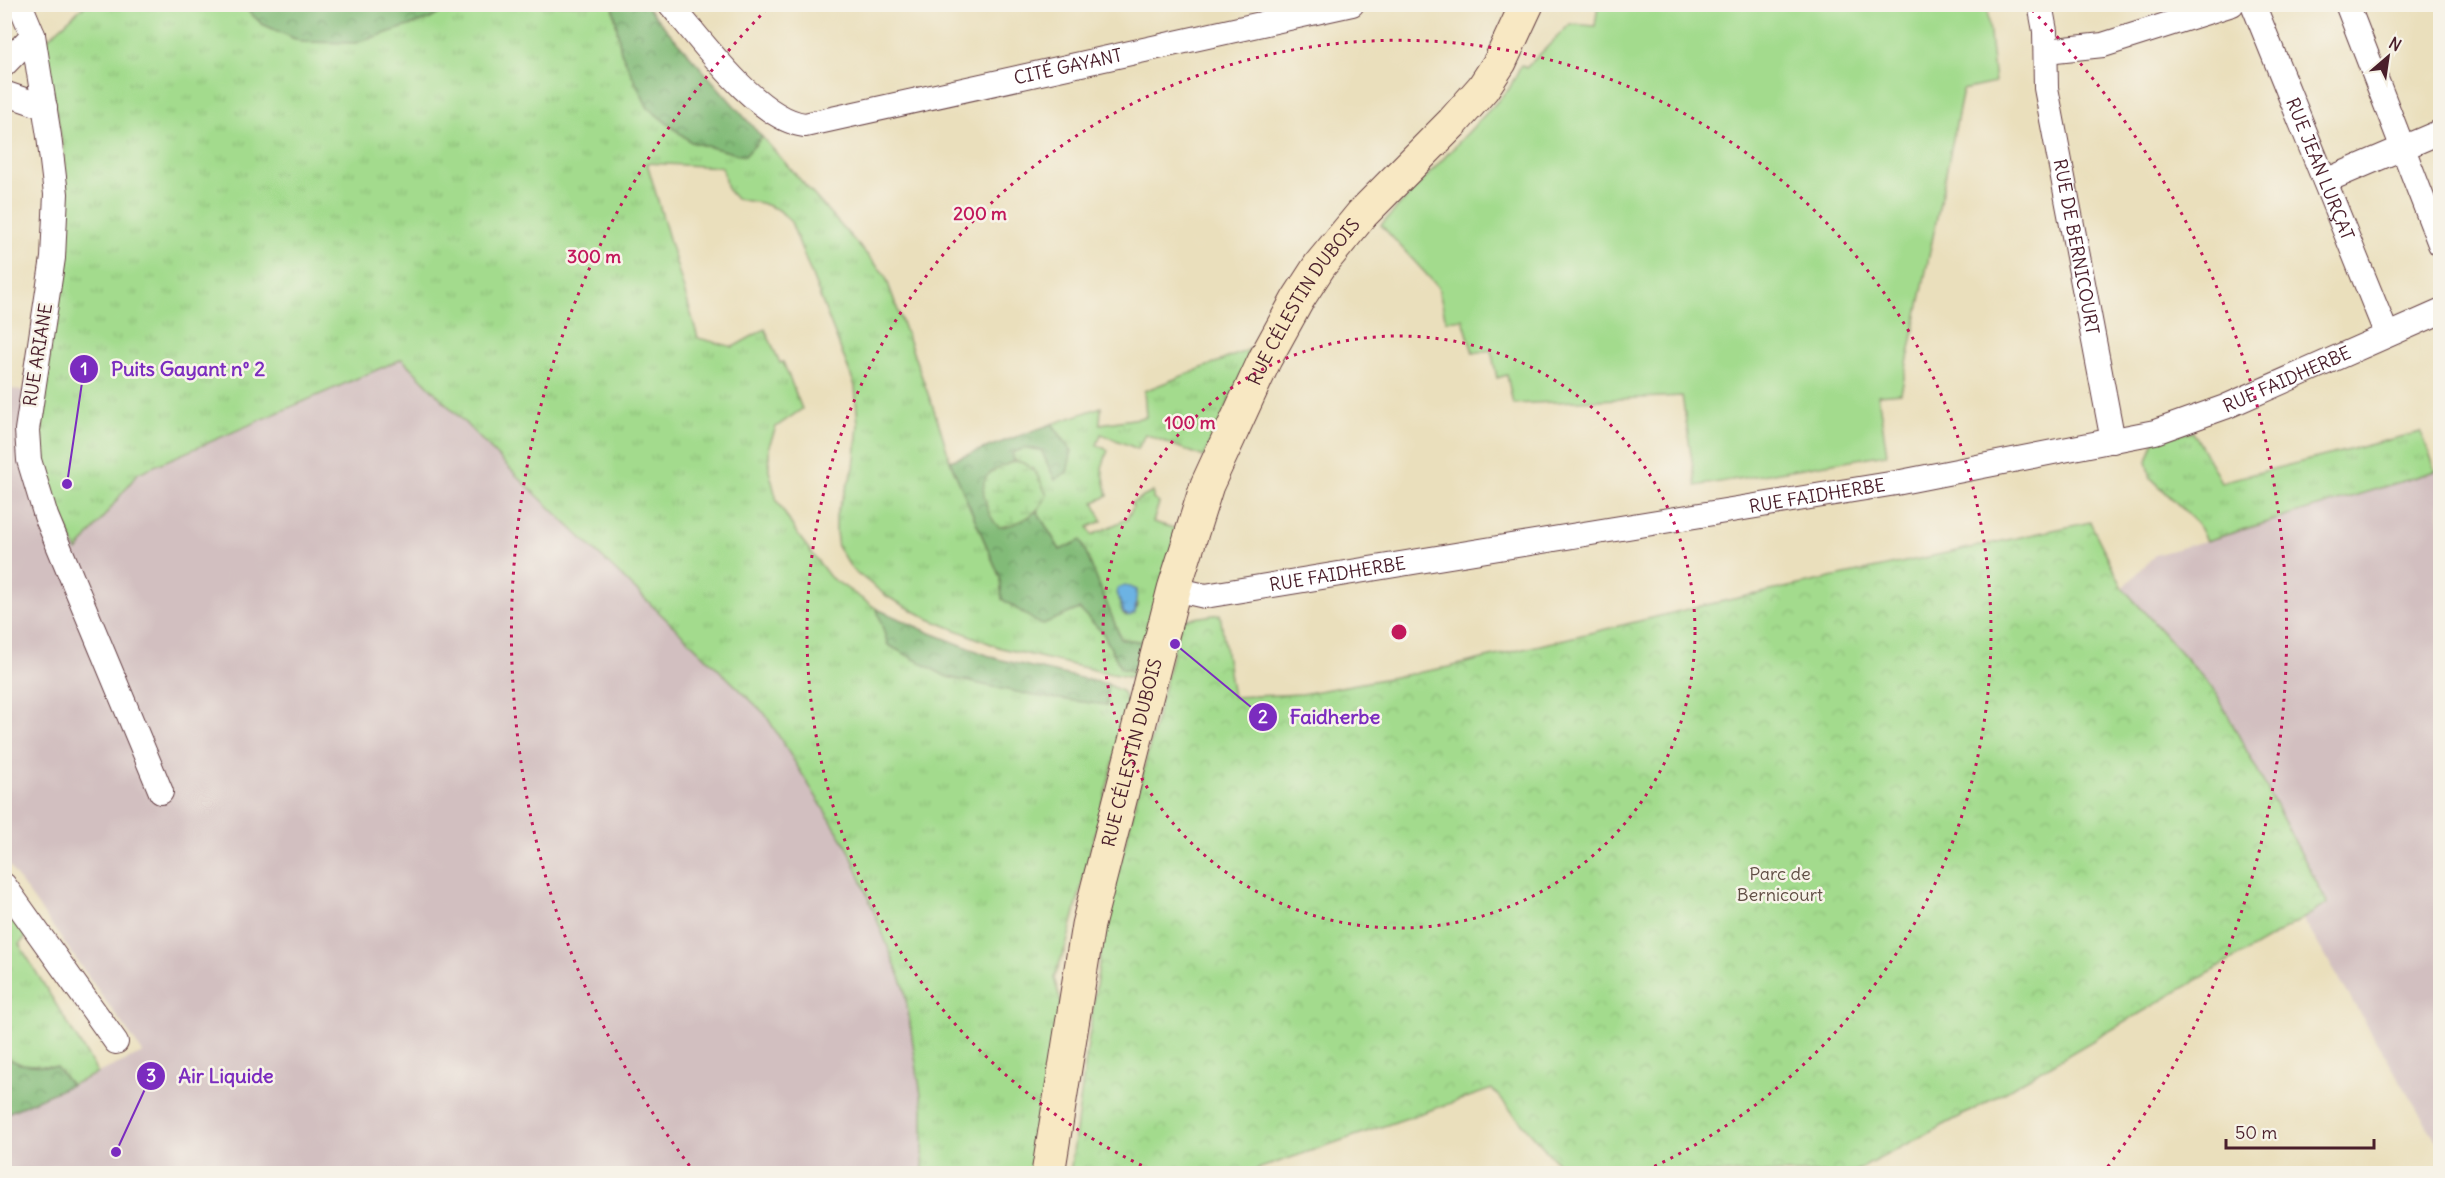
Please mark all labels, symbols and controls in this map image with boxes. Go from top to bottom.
north arrow [2358,27,2418,87]
text: N [2386,32,2405,55]
street label: CITÉ GAYANT [1011,43,1124,89]
street label: RUE JEAN LURÇAT [2281,94,2359,243]
street label: RUE DE BERNICOURT [2049,157,2105,336]
text: 200 m [953,202,1007,225]
street label: RUE CÉLESTIN DUBOIS [1243,213,1365,389]
text: 300 m [567,245,621,268]
street label: RUE ARIANE [18,302,57,408]
street label: RUE FAIDHERBE [2219,341,2354,417]
callout: Puits Gayant n° 2 [69,350,277,388]
text: Puits Gayant n° 2 [111,356,265,381]
text: 1 [80,357,88,380]
text: 100 m [1165,411,1216,434]
street label: RUE FAIDHERBE [1747,473,1887,518]
street label: RUE FAIDHERBE [1268,551,1407,596]
centre of rings [1389,622,1409,642]
street label: RUE CÉLESTIN DUBOIS [1096,656,1167,849]
callout: Faidherbe [1248,698,1393,736]
text: Faidherbe [1290,704,1380,729]
text: 2 [1258,705,1268,728]
park label: Parc de Bernicourt [1737,862,1823,906]
callout: Air Liquide [136,1057,285,1095]
text: Air Liquide [178,1063,274,1088]
text: 3 [146,1064,156,1087]
scale bar [2226,1112,2374,1150]
text: 50 m [2235,1121,2277,1144]

